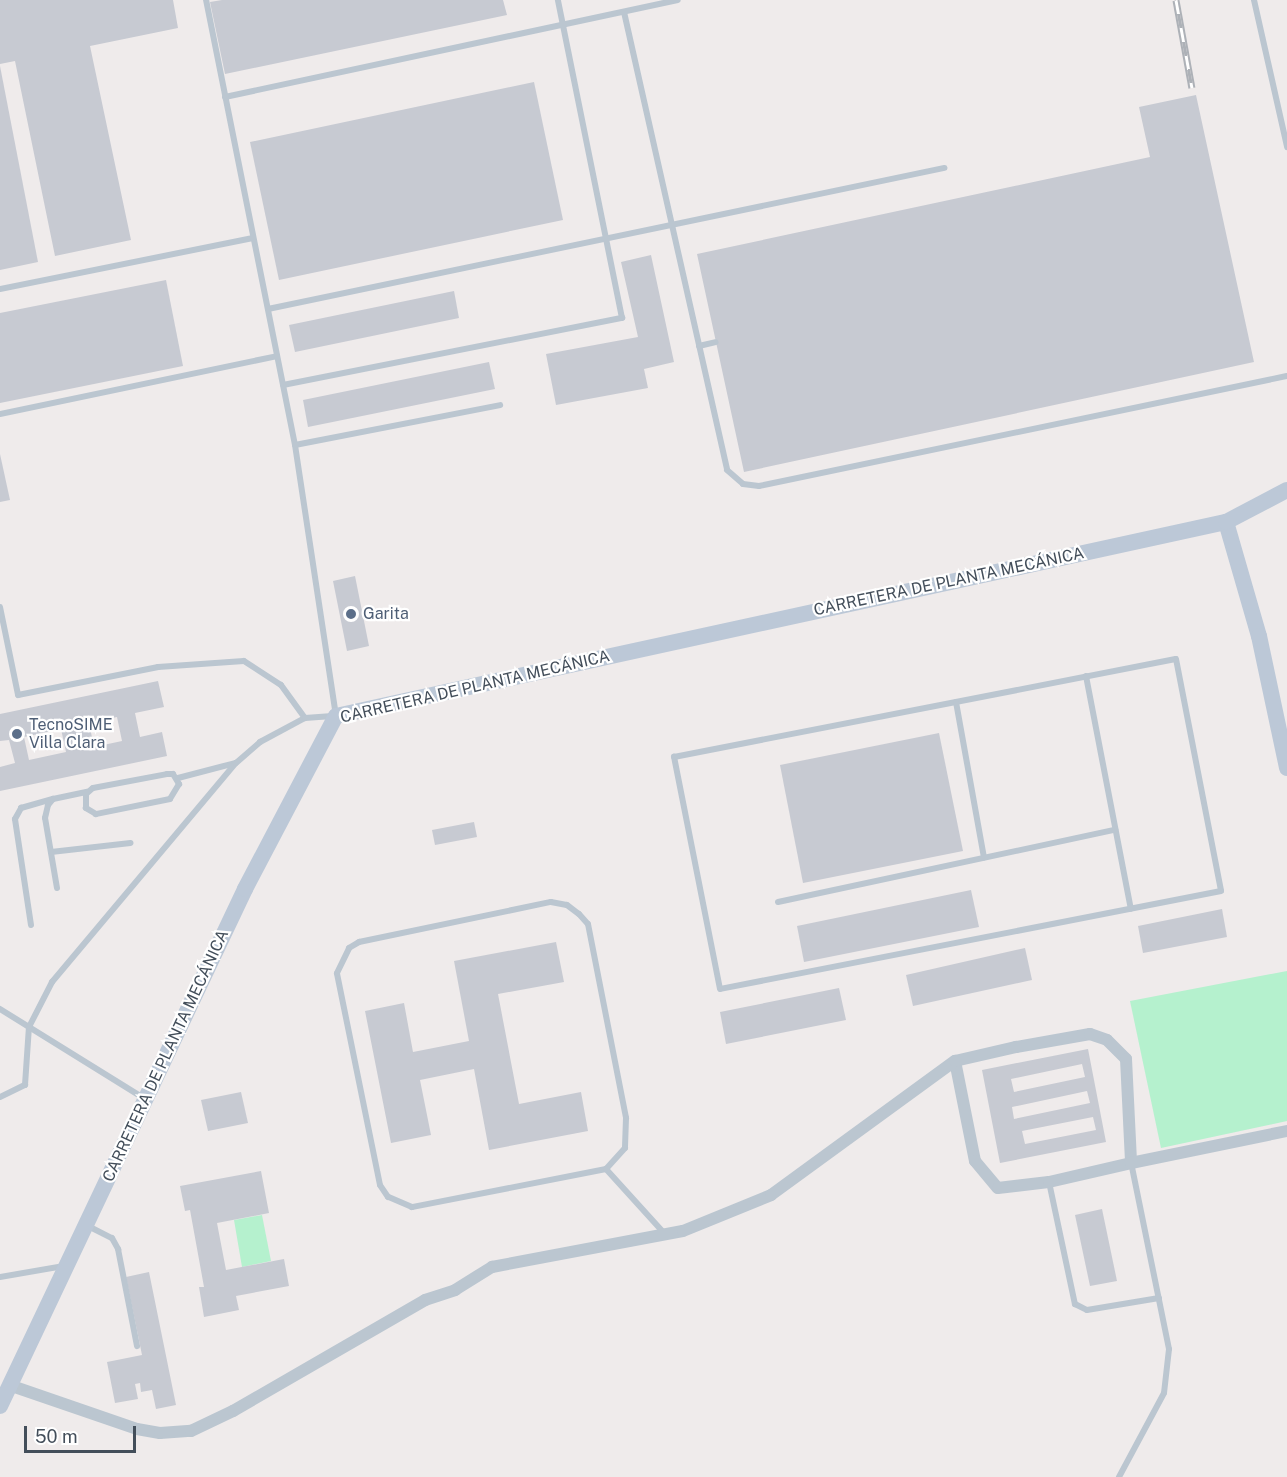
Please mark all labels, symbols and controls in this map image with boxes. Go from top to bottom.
street label: CARRETERA DE PLANTA MECÁNICA [812,544,1086,620]
place label: Garita [363,604,409,624]
marker: Garita [344,607,358,621]
street label: CARRETERA DE PLANTA MECÁNICA [338,647,612,727]
place label: TecnoSIME Villa Clara [29,715,113,753]
marker: TecnoSIME Villa Clara [10,727,24,741]
street label: CARRETERA DE PLANTA MECÁNICA [99,927,233,1185]
scale bar [27,1414,140,1452]
text: 50 m [35,1426,78,1447]

